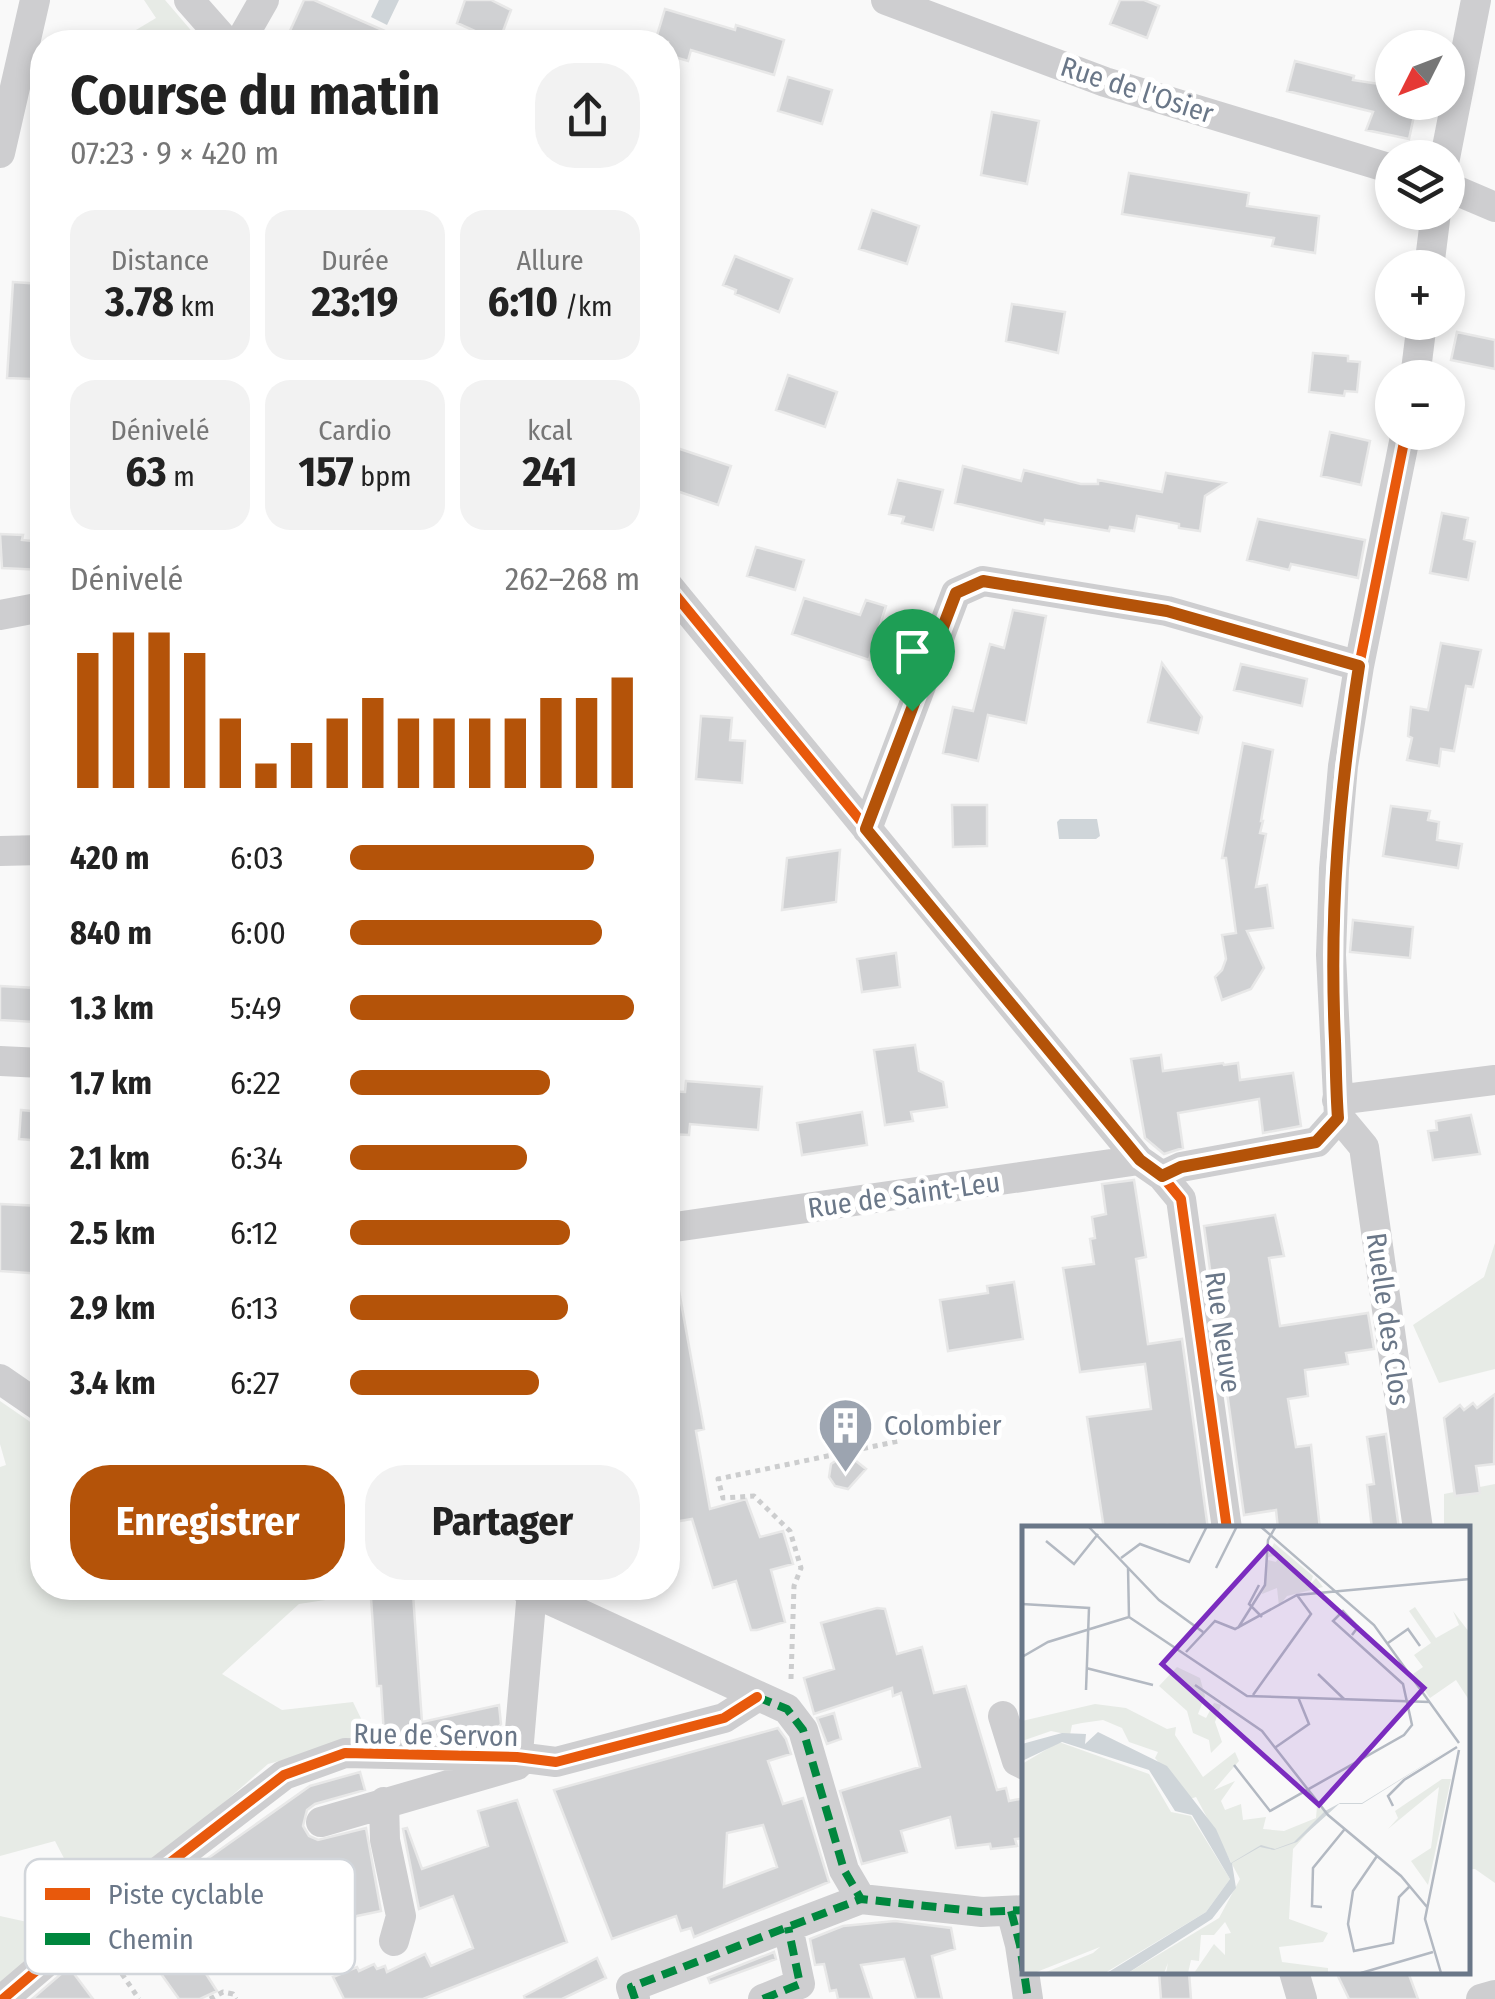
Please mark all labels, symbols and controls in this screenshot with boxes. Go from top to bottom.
north arrow [1375,30,1465,120]
map controls [1375,30,1465,450]
street label: Rue de l'Osier [1056,50,1218,130]
text: Course du matin [70,63,440,129]
button: share [535,63,640,168]
text: 07:23 · 9 × 420 m [70,134,279,172]
button: layers [1375,140,1465,230]
text: Distance [111,244,209,277]
text: Durée [321,244,389,277]
text: Allure [517,244,583,277]
button: + [1375,250,1465,340]
text: 3.78 [105,277,174,327]
text: 23:19 [312,277,398,327]
text: 6:10 [487,277,558,327]
text: km [174,290,215,323]
text: /km [558,290,613,323]
button: − [1375,360,1465,450]
text: Dénivelé [110,414,210,447]
text: Cardio [318,414,392,447]
text: kcal [527,414,573,447]
text: 63 [125,447,167,497]
text: 157 [298,447,354,497]
text: 241 [522,447,578,497]
text: m [167,460,195,493]
text: bpm [354,460,412,493]
text: Dénivelé [70,560,183,598]
text: 262–268 m [505,560,640,598]
pin [870,609,955,712]
icon: arrive [885,624,940,679]
text: 420 m [70,839,149,877]
text: 6:03 [230,839,283,877]
text: 840 m [70,914,152,952]
text: 6:00 [230,914,286,952]
text: 1.3 km [70,989,154,1027]
text: 5:49 [230,989,282,1027]
text: 1.7 km [70,1064,152,1102]
text: 6:22 [230,1064,281,1102]
text: 2.1 km [70,1139,150,1177]
text: 6:34 [230,1139,283,1177]
street label: Rue de Saint-Leu [806,1165,1002,1225]
text: 2.5 km [70,1214,156,1252]
text: 6:12 [230,1214,278,1252]
street label: Ruelle des Clos [1360,1231,1416,1407]
street label: Rue Neuve [1198,1269,1248,1395]
text: 2.9 km [70,1289,155,1327]
text: 6:13 [230,1289,278,1327]
text: 3.4 km [70,1364,156,1402]
text: 6:27 [230,1364,280,1402]
building icon: Colombier [815,1395,875,1474]
place label: Colombier [884,1409,1002,1442]
button: Enregistrer [70,1465,345,1580]
button: Partager [365,1465,640,1580]
inset map [1022,1526,1470,1974]
street label: Rue de Servon [353,1717,519,1753]
legend [25,1859,355,1974]
text: Piste cyclable [108,1878,264,1911]
text: Chemin [108,1923,194,1956]

